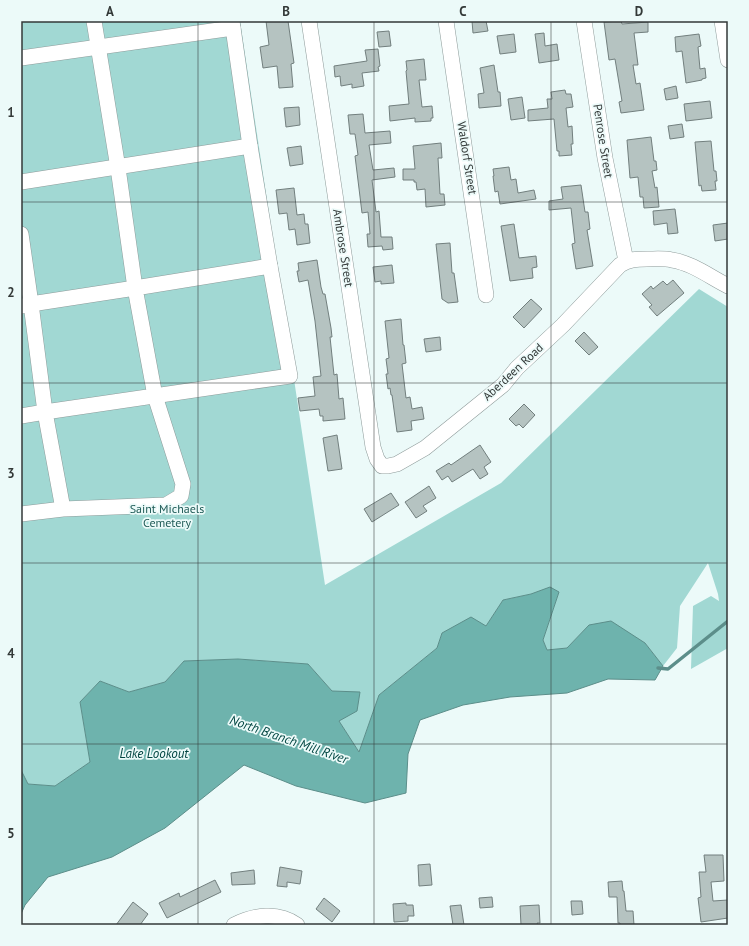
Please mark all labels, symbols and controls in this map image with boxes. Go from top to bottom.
text: A [106,3,114,20]
text: B [282,3,290,20]
text: C [459,3,467,20]
text: D [635,3,643,20]
street label: Penrose Street [590,103,617,179]
text: 1 [7,104,15,121]
street label: Waldorf Street [454,120,481,195]
street label: Ambrose Street [330,208,357,288]
text: 2 [7,284,15,301]
street label: Aberdeen Road [479,340,546,404]
text: 3 [7,465,15,482]
park label: Saint Michaels Cemetery [130,501,204,530]
text: 4 [7,645,15,662]
water label: North Branch Mill River [227,711,351,768]
water label: Lake Lookout [120,745,189,762]
text: 5 [7,825,15,842]

